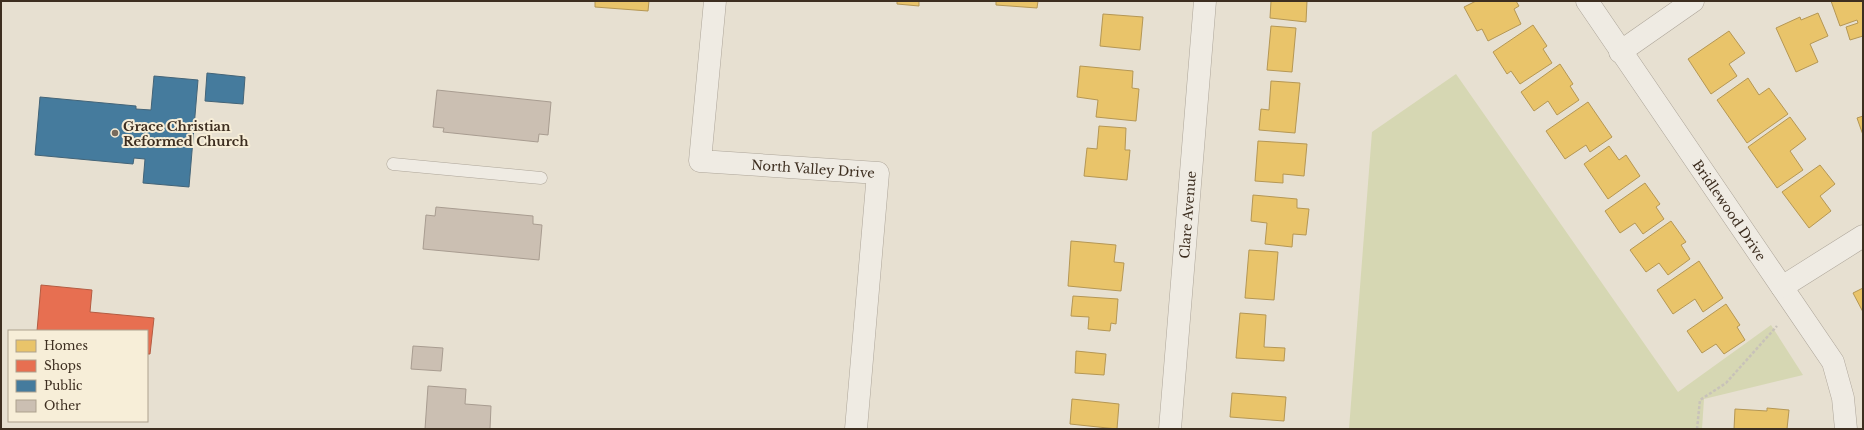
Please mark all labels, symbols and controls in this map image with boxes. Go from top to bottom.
place label: Grace Christian Reformed Church [123,118,249,150]
marker: Grace Christian Reformed Church [110,128,120,138]
street label: North Valley Drive [751,156,875,182]
street label: Bridlewood Drive [1689,157,1769,264]
street label: Clare Avenue [1176,170,1200,259]
legend [8,330,148,422]
text: Homes [44,338,88,353]
text: Shops [44,358,81,373]
text: Public [44,378,83,393]
text: Other [44,398,81,413]

